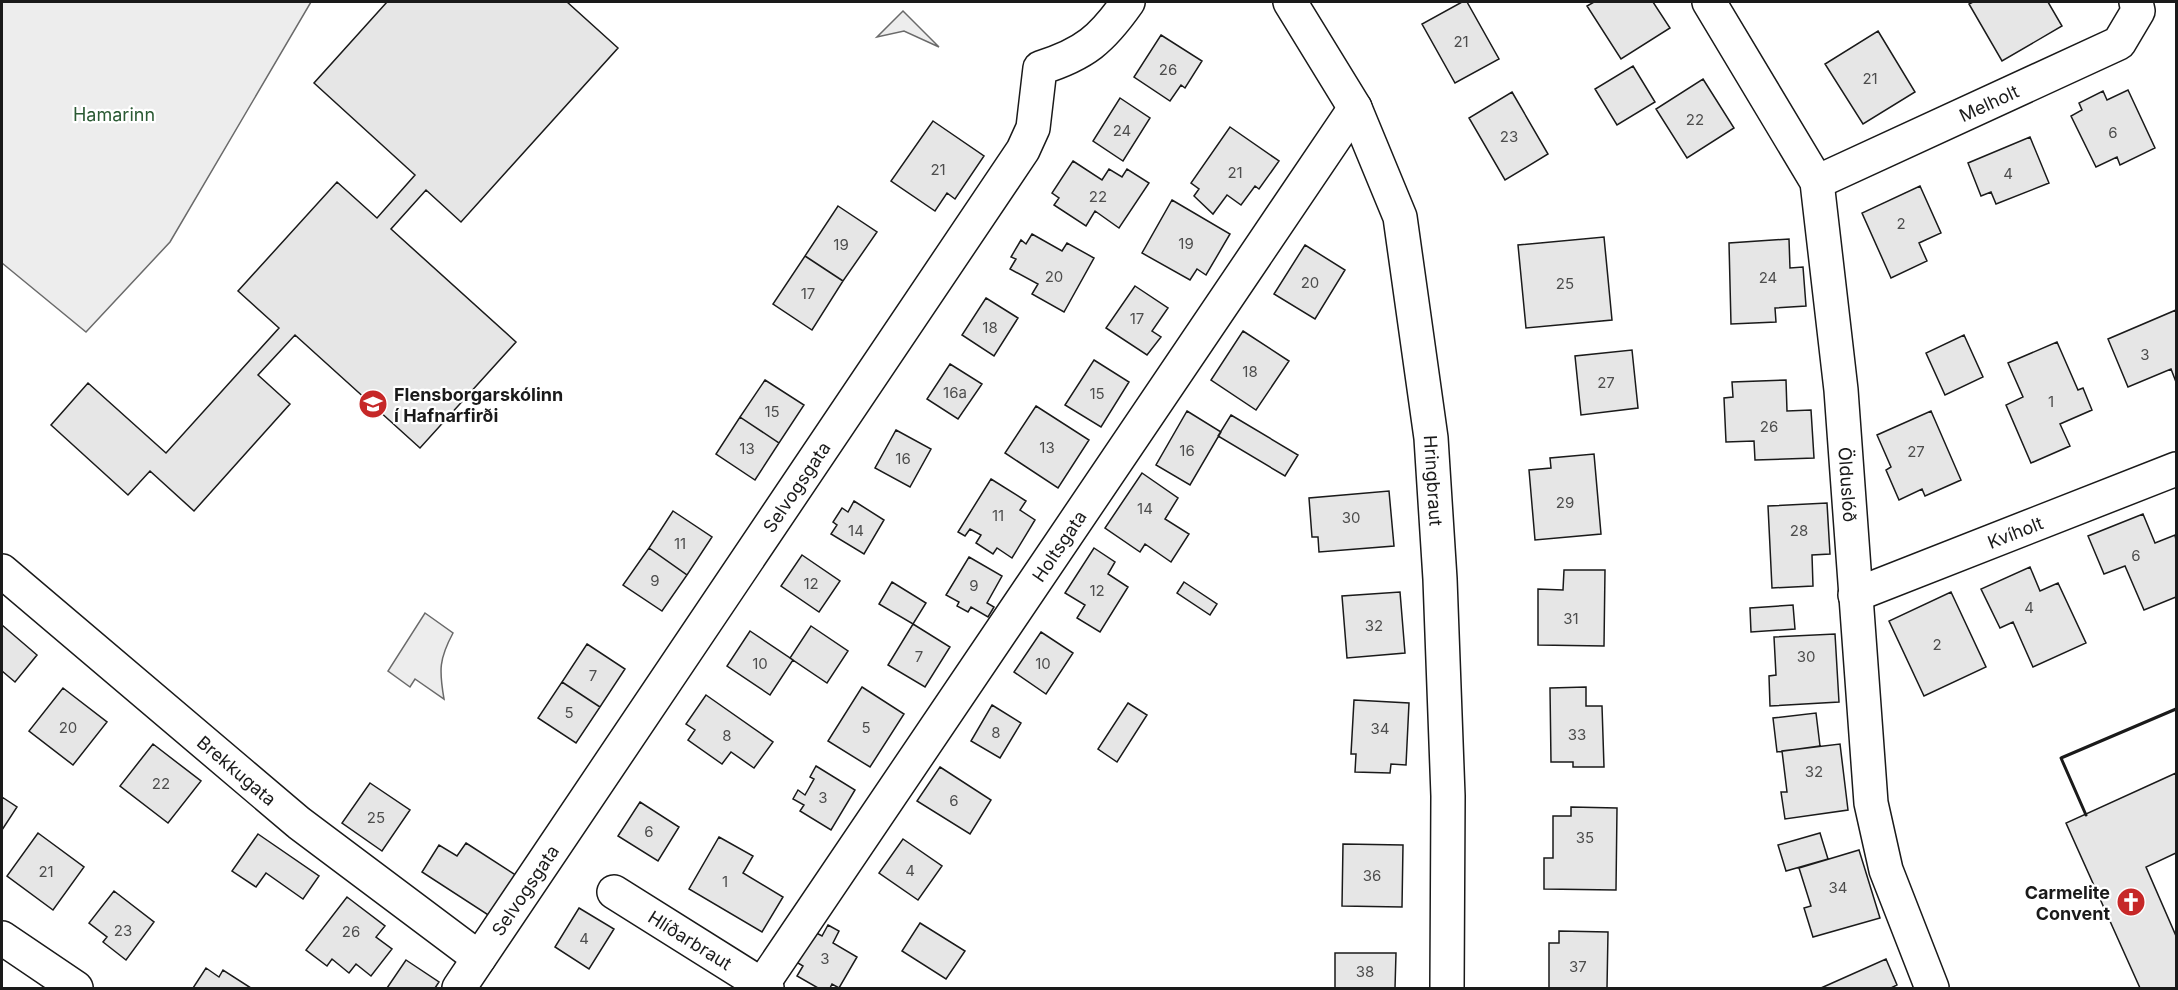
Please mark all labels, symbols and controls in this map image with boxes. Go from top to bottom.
house number: 21 [1453,32,1469,51]
house number: 26 [1159,60,1177,79]
house number: 21 [1862,69,1878,88]
street label: Melholt [1956,80,2022,126]
park label: Hamarinn [73,104,155,125]
house number: 22 [1686,110,1704,129]
house number: 24 [1113,121,1131,140]
house number: 6 [2108,123,2118,142]
house number: 23 [1500,127,1518,146]
house number: 21 [930,160,946,179]
house number: 21 [1227,163,1243,182]
house number: 4 [2003,164,2013,183]
house number: 22 [1089,187,1107,206]
house number: 2 [1896,214,1906,233]
house number: 19 [1178,234,1194,253]
house number: 19 [833,235,849,254]
house number: 20 [1045,267,1063,286]
house number: 24 [1759,268,1777,287]
house number: 20 [1301,273,1319,292]
house number: 25 [1556,274,1574,293]
house number: 17 [801,284,815,303]
house number: 17 [1130,309,1144,328]
house number: 18 [982,318,998,337]
house number: 3 [2140,345,2150,364]
house number: 18 [1242,362,1258,381]
house number: 27 [1597,373,1615,392]
house number: 16a [943,383,967,402]
place label: Flensborgarskólinn í Hafnarfirði [394,384,563,426]
house number: 15 [1089,384,1105,403]
school or university icon: Flensborgarskólinn í Hafnarfirði [357,388,389,420]
house number: 1 [2048,392,2054,411]
house number: 15 [764,402,780,421]
house number: 26 [1760,417,1778,436]
street label: Hringbraut [1420,434,1447,527]
street label: Selvogsgata [758,438,834,536]
house number: 13 [1039,438,1055,457]
house number: 13 [739,439,755,458]
house number: 16 [1179,441,1195,460]
house number: 27 [1907,442,1925,461]
street label: Ölduslóð [1835,446,1861,523]
house number: 16 [895,449,911,468]
house number: 29 [1556,493,1574,512]
house number: 14 [1137,499,1153,518]
house number: 11 [992,506,1004,525]
street label: Holtsgata [1027,506,1090,586]
house number: 30 [1342,508,1360,527]
street label: Kvíholt [1984,512,2046,552]
house number: 14 [848,521,864,540]
house number: 28 [1790,521,1808,540]
house number: 11 [674,534,686,553]
house number: 6 [2131,546,2141,565]
house number: 9 [650,571,660,590]
house number: 12 [803,574,819,593]
house number: 9 [969,576,979,595]
house number: 12 [1089,581,1105,600]
house number: 4 [2024,598,2034,617]
house number: 31 [1563,609,1579,628]
house number: 32 [1365,616,1383,635]
house number: 2 [1932,635,1942,654]
house number: 7 [915,647,923,666]
house number: 30 [1797,647,1815,666]
house number: 10 [752,654,768,673]
house number: 10 [1035,654,1051,673]
house number: 7 [589,666,597,685]
house number: 5 [564,703,574,722]
house number: 20 [59,718,77,737]
house number: 5 [861,718,871,737]
house number: 34 [1371,719,1389,738]
house number: 8 [991,723,1001,742]
house number: 33 [1568,725,1586,744]
house number: 8 [722,726,732,745]
street label: Brekkugata [193,731,280,809]
house number: 32 [1805,762,1823,781]
house number: 22 [152,774,170,793]
house number: 3 [818,788,828,807]
house number: 6 [949,791,959,810]
house number: 25 [367,808,385,827]
house number: 6 [644,822,654,841]
house number: 35 [1576,828,1594,847]
street label: Selvogsgata [487,841,563,939]
house number: 4 [905,861,915,880]
house number: 21 [38,862,54,881]
house number: 36 [1363,866,1381,885]
house number: 1 [722,872,728,891]
house number: 34 [1829,878,1847,897]
place label: Carmelite Convent [2025,882,2110,924]
church icon: Carmelite Convent [2115,886,2147,918]
street label: Hlíðarbraut [645,906,736,974]
house number: 23 [114,921,132,940]
house number: 26 [342,922,360,941]
house number: 4 [579,929,589,948]
house number: 3 [820,949,830,968]
house number: 37 [1569,957,1587,976]
house number: 38 [1356,962,1374,981]

